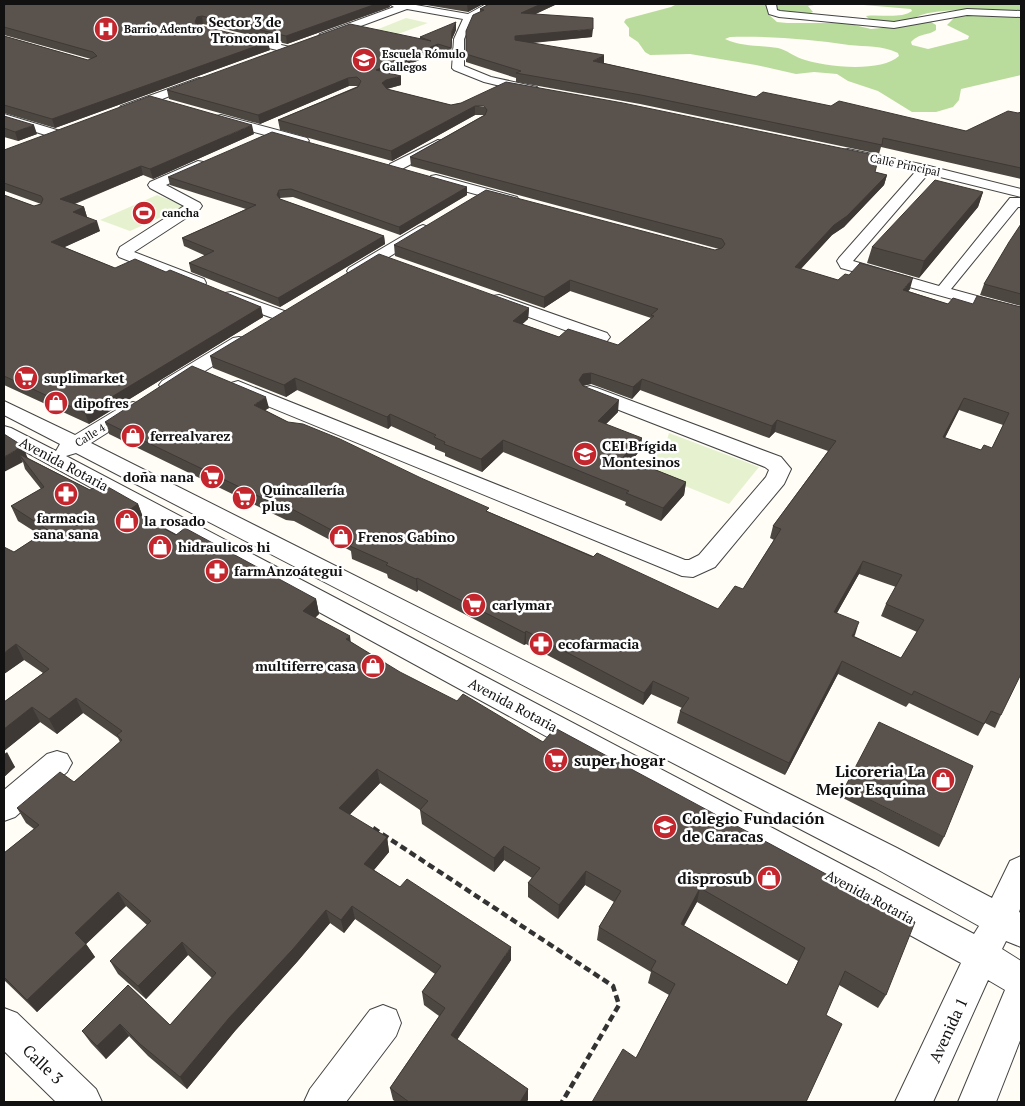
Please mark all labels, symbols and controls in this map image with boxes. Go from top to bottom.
district label: Sector 3 de Tronconal [208,12,282,47]
hospital icon: Barrio Adentro [93,16,119,42]
place label: Barrio Adentro [124,22,204,36]
school or university icon: Escuela Rómulo Gallegos [351,47,377,73]
place label: Escuela Rómulo Gallegos [382,47,466,74]
street label: Calle Principal [869,151,941,179]
sports icon: cancha [131,200,157,226]
place label: cancha [162,206,199,220]
supermarket icon: suplimarket [13,365,39,391]
place label: suplimarket [44,368,125,387]
shop icon: dipofres [43,390,69,416]
place label: dipofres [74,393,129,412]
street label: Calle 4 [72,420,108,450]
shop icon: ferrealvarez [120,423,146,449]
place label: ferrealvarez [150,426,231,445]
street label: Avenida Rotaria [16,432,112,495]
place label: CEI Brígida Montesinos [602,436,680,471]
school or university icon: CEI Brígida Montesinos [572,441,598,467]
supermarket icon: doña nana [199,464,225,490]
place label: doña nana [123,467,194,486]
place label: Quincallería plus [262,480,345,515]
pharmacy icon: farmacia sana sana [53,481,79,507]
supermarket icon: Quincallería plus [231,485,257,511]
place label: farmacia sana sana [33,508,99,543]
shop icon: la rosado [114,508,140,534]
place label: la rosado [144,511,205,530]
shop icon: Frenos Gabino [328,524,354,550]
place label: Frenos Gabino [358,527,455,546]
shop icon: hidraulicos hi [147,534,173,560]
place label: hidraulicos hi [178,537,271,556]
pharmacy icon: farmAnzoátegui [204,558,230,584]
place label: farmAnzoátegui [234,561,343,580]
supermarket icon: carlymar [461,592,487,618]
place label: carlymar [492,595,551,614]
pharmacy icon: ecofarmacia [528,631,554,657]
place label: ecofarmacia [558,634,640,653]
shop icon: multiferre casa [360,653,386,679]
place label: multiferre casa [255,656,356,675]
street label: Avenida Rotaria [465,673,561,736]
supermarket icon: super hogar [543,747,569,773]
place label: super hogar [574,749,665,771]
place label: Licoreria La Mejor Esquina [816,760,926,800]
shop icon: Licoreria La Mejor Esquina [930,767,956,793]
place label: Colegio Fundación de Caracas [682,807,825,847]
school or university icon: Colegio Fundación de Caracas [652,814,678,840]
shop icon: disprosub [756,865,782,891]
street label: Avenida Rotaria [822,865,918,928]
place label: disprosub [677,867,752,889]
street label: Avenida 1 [923,994,973,1066]
street label: Calle 3 [18,1039,68,1089]

